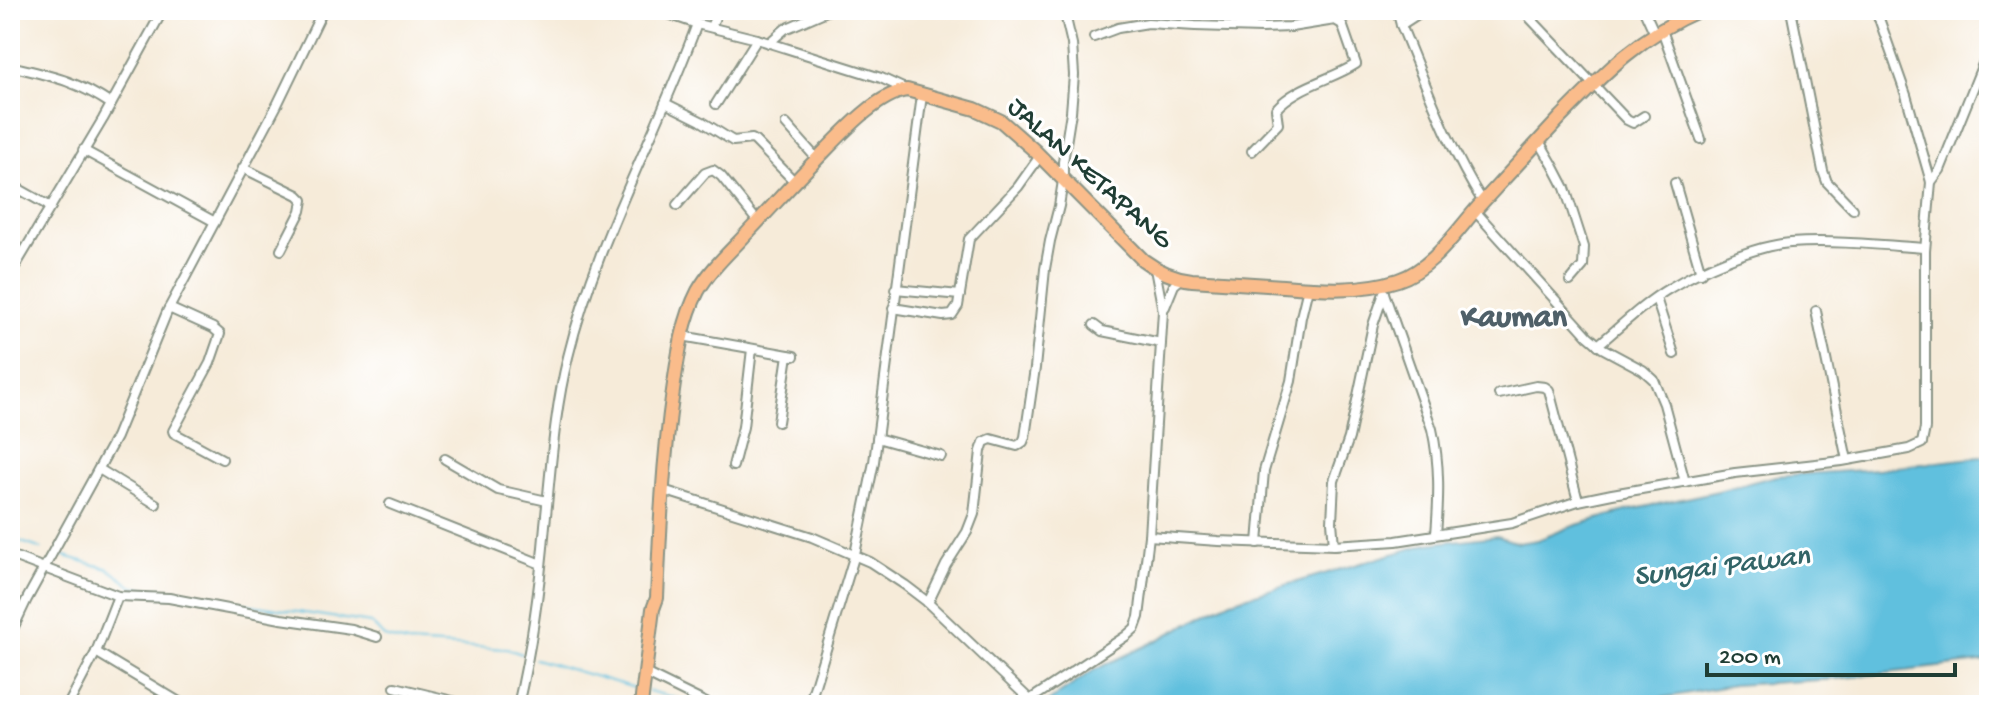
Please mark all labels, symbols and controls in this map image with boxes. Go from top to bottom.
street label: JALAN KETAPANG [1000,91,1179,258]
district label: Kauman [1460,300,1568,338]
water label: Sungai Pawan [1632,540,1813,596]
scale bar [1707,627,1955,677]
text: 200 m [1719,644,1781,673]

